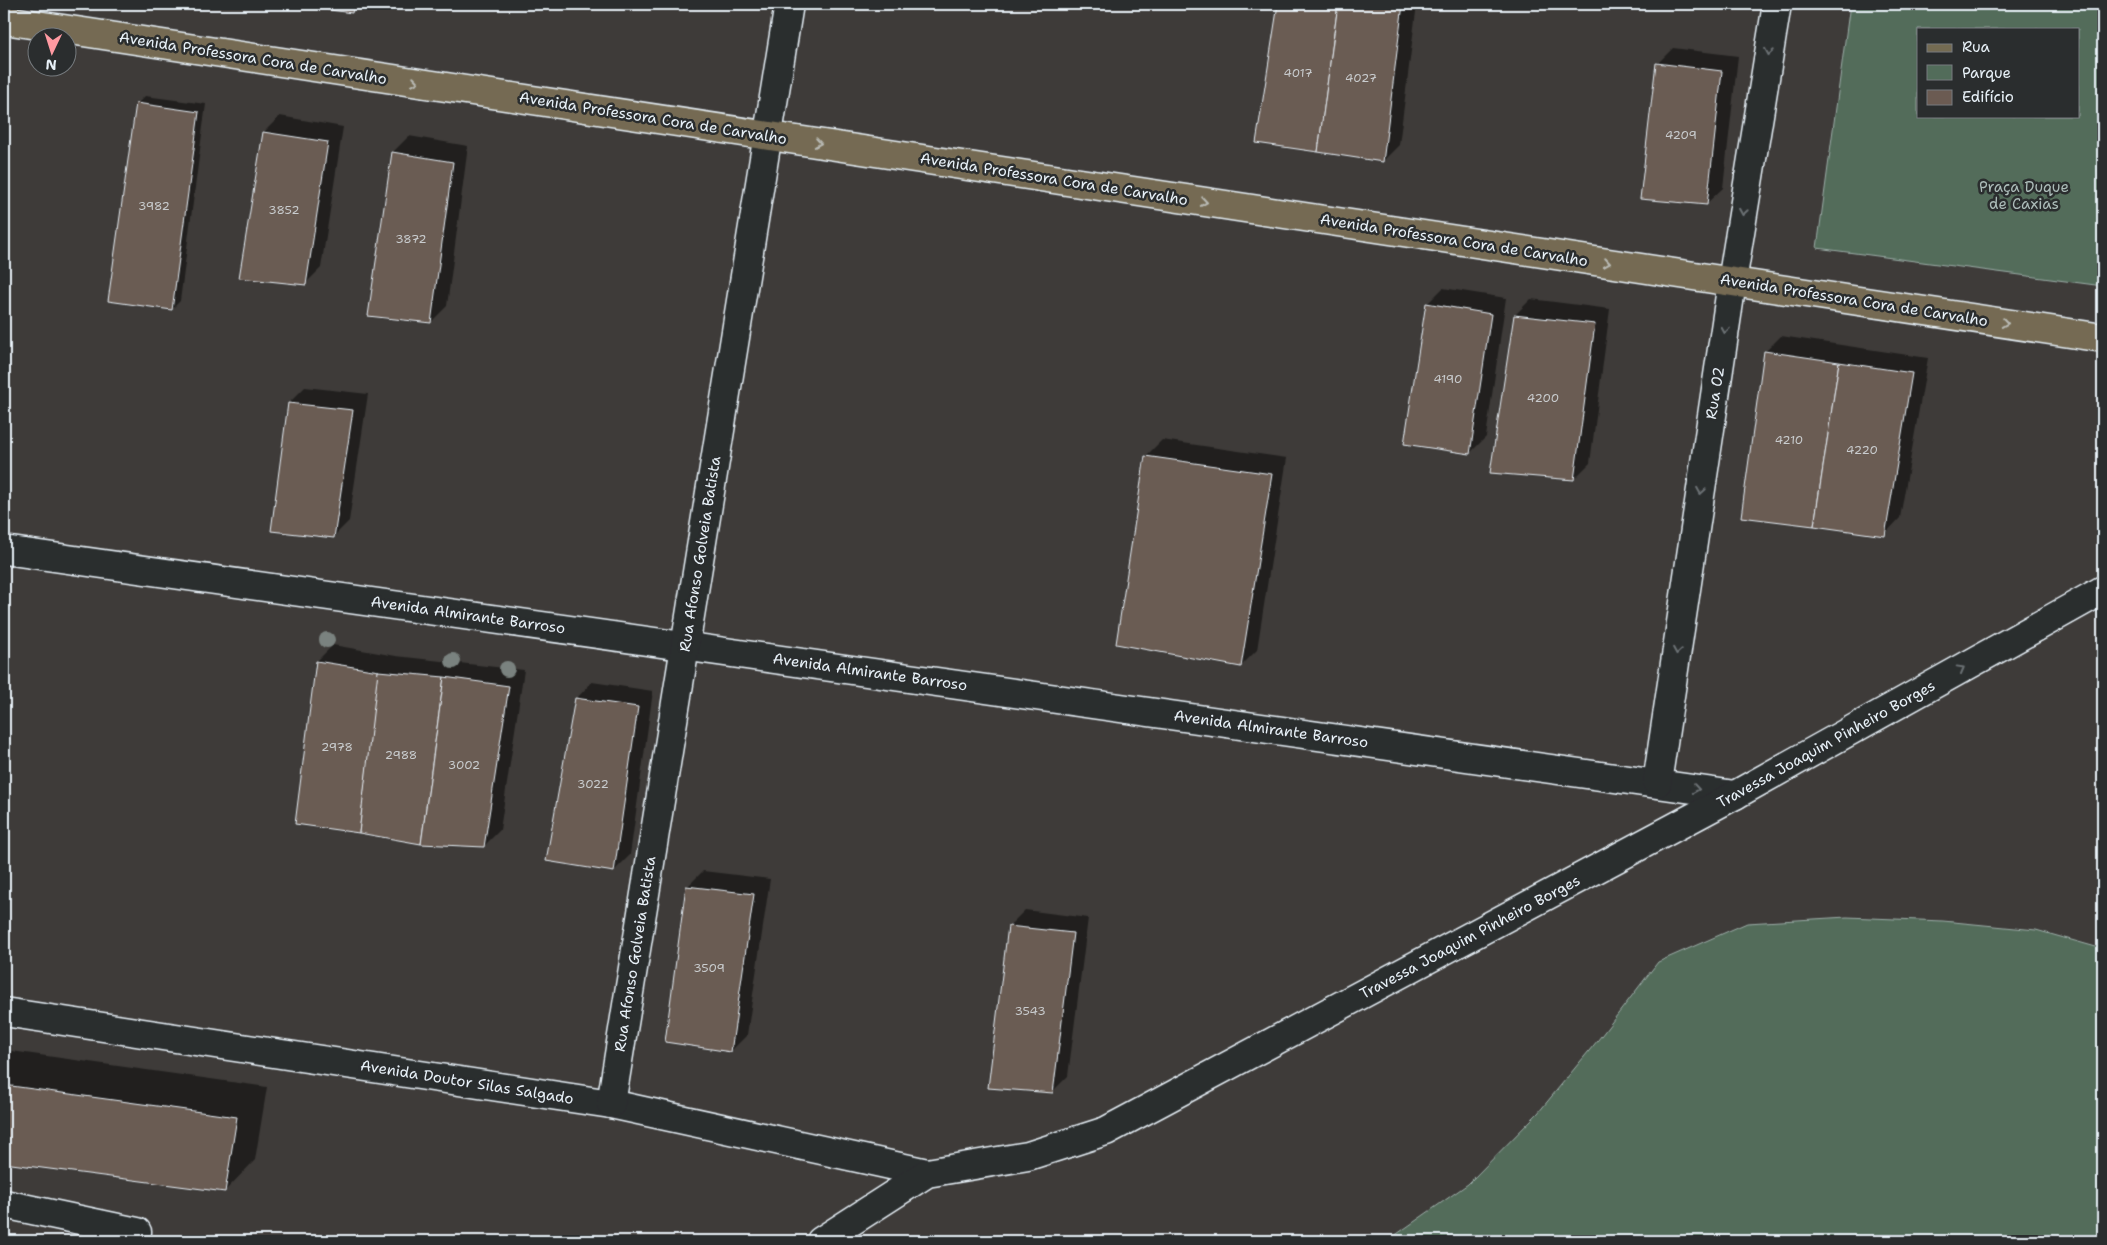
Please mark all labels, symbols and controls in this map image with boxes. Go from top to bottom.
street label: Avenida Professora Cora de Carvalho [118,27,388,89]
north arrow [28,28,78,78]
legend [1917,28,2080,118]
text: Rua [1962,37,1991,57]
one-way arrow [1764,48,1775,56]
text: N [45,56,57,74]
text: Parque [1962,63,2011,83]
house number: 4017 [1283,65,1313,81]
house number: 4027 [1345,70,1377,86]
one-way arrow [411,77,420,87]
street label: Avenida Professora Cora de Carvalho [518,87,788,149]
text: Edifício [1962,87,2014,107]
house number: 4209 [1665,127,1697,143]
one-way arrow [814,138,823,148]
street label: Avenida Professora Cora de Carvalho [919,148,1189,210]
park label: Praça Duque de Caxias [1979,177,2069,214]
one-way arrow [1200,196,1208,207]
house number: 3982 [138,198,170,214]
house number: 3852 [268,202,300,218]
one-way arrow [1739,208,1749,217]
street label: Avenida Professora Cora de Carvalho [1319,209,1589,271]
house number: 3872 [395,231,427,247]
one-way arrow [1603,257,1611,268]
street label: Avenida Professora Cora de Carvalho [1719,269,1989,331]
one-way arrow [2001,318,2010,328]
one-way arrow [1720,326,1731,334]
street label: Rua 02 [1701,365,1729,421]
house number: 4190 [1434,371,1462,387]
house number: 4200 [1527,390,1559,406]
house number: 4210 [1775,432,1803,448]
house number: 4220 [1846,442,1878,458]
street label: Rua Afonso Golveia Batista [675,454,725,653]
one-way arrow [1696,487,1707,495]
street label: Avenida Almirante Barroso [369,591,567,639]
one-way arrow [1672,647,1682,656]
street label: Avenida Almirante Barroso [771,648,969,696]
one-way arrow [1956,665,1965,675]
street label: Travessa Joaquim Pinheiro Borges [1713,675,1939,813]
street label: Avenida Almirante Barroso [1172,705,1370,753]
house number: 2978 [321,739,353,755]
house number: 2988 [385,747,417,763]
house number: 3002 [448,757,480,773]
house number: 3022 [577,776,609,792]
one-way arrow [1692,783,1700,794]
street label: Rua Afonso Golveia Batista [610,854,660,1053]
street label: Travessa Joaquim Pinheiro Borges [1356,870,1584,1004]
house number: 3509 [693,960,725,976]
house number: 3543 [1014,1003,1046,1019]
street label: Avenida Doutor Silas Salgado [359,1055,575,1109]

